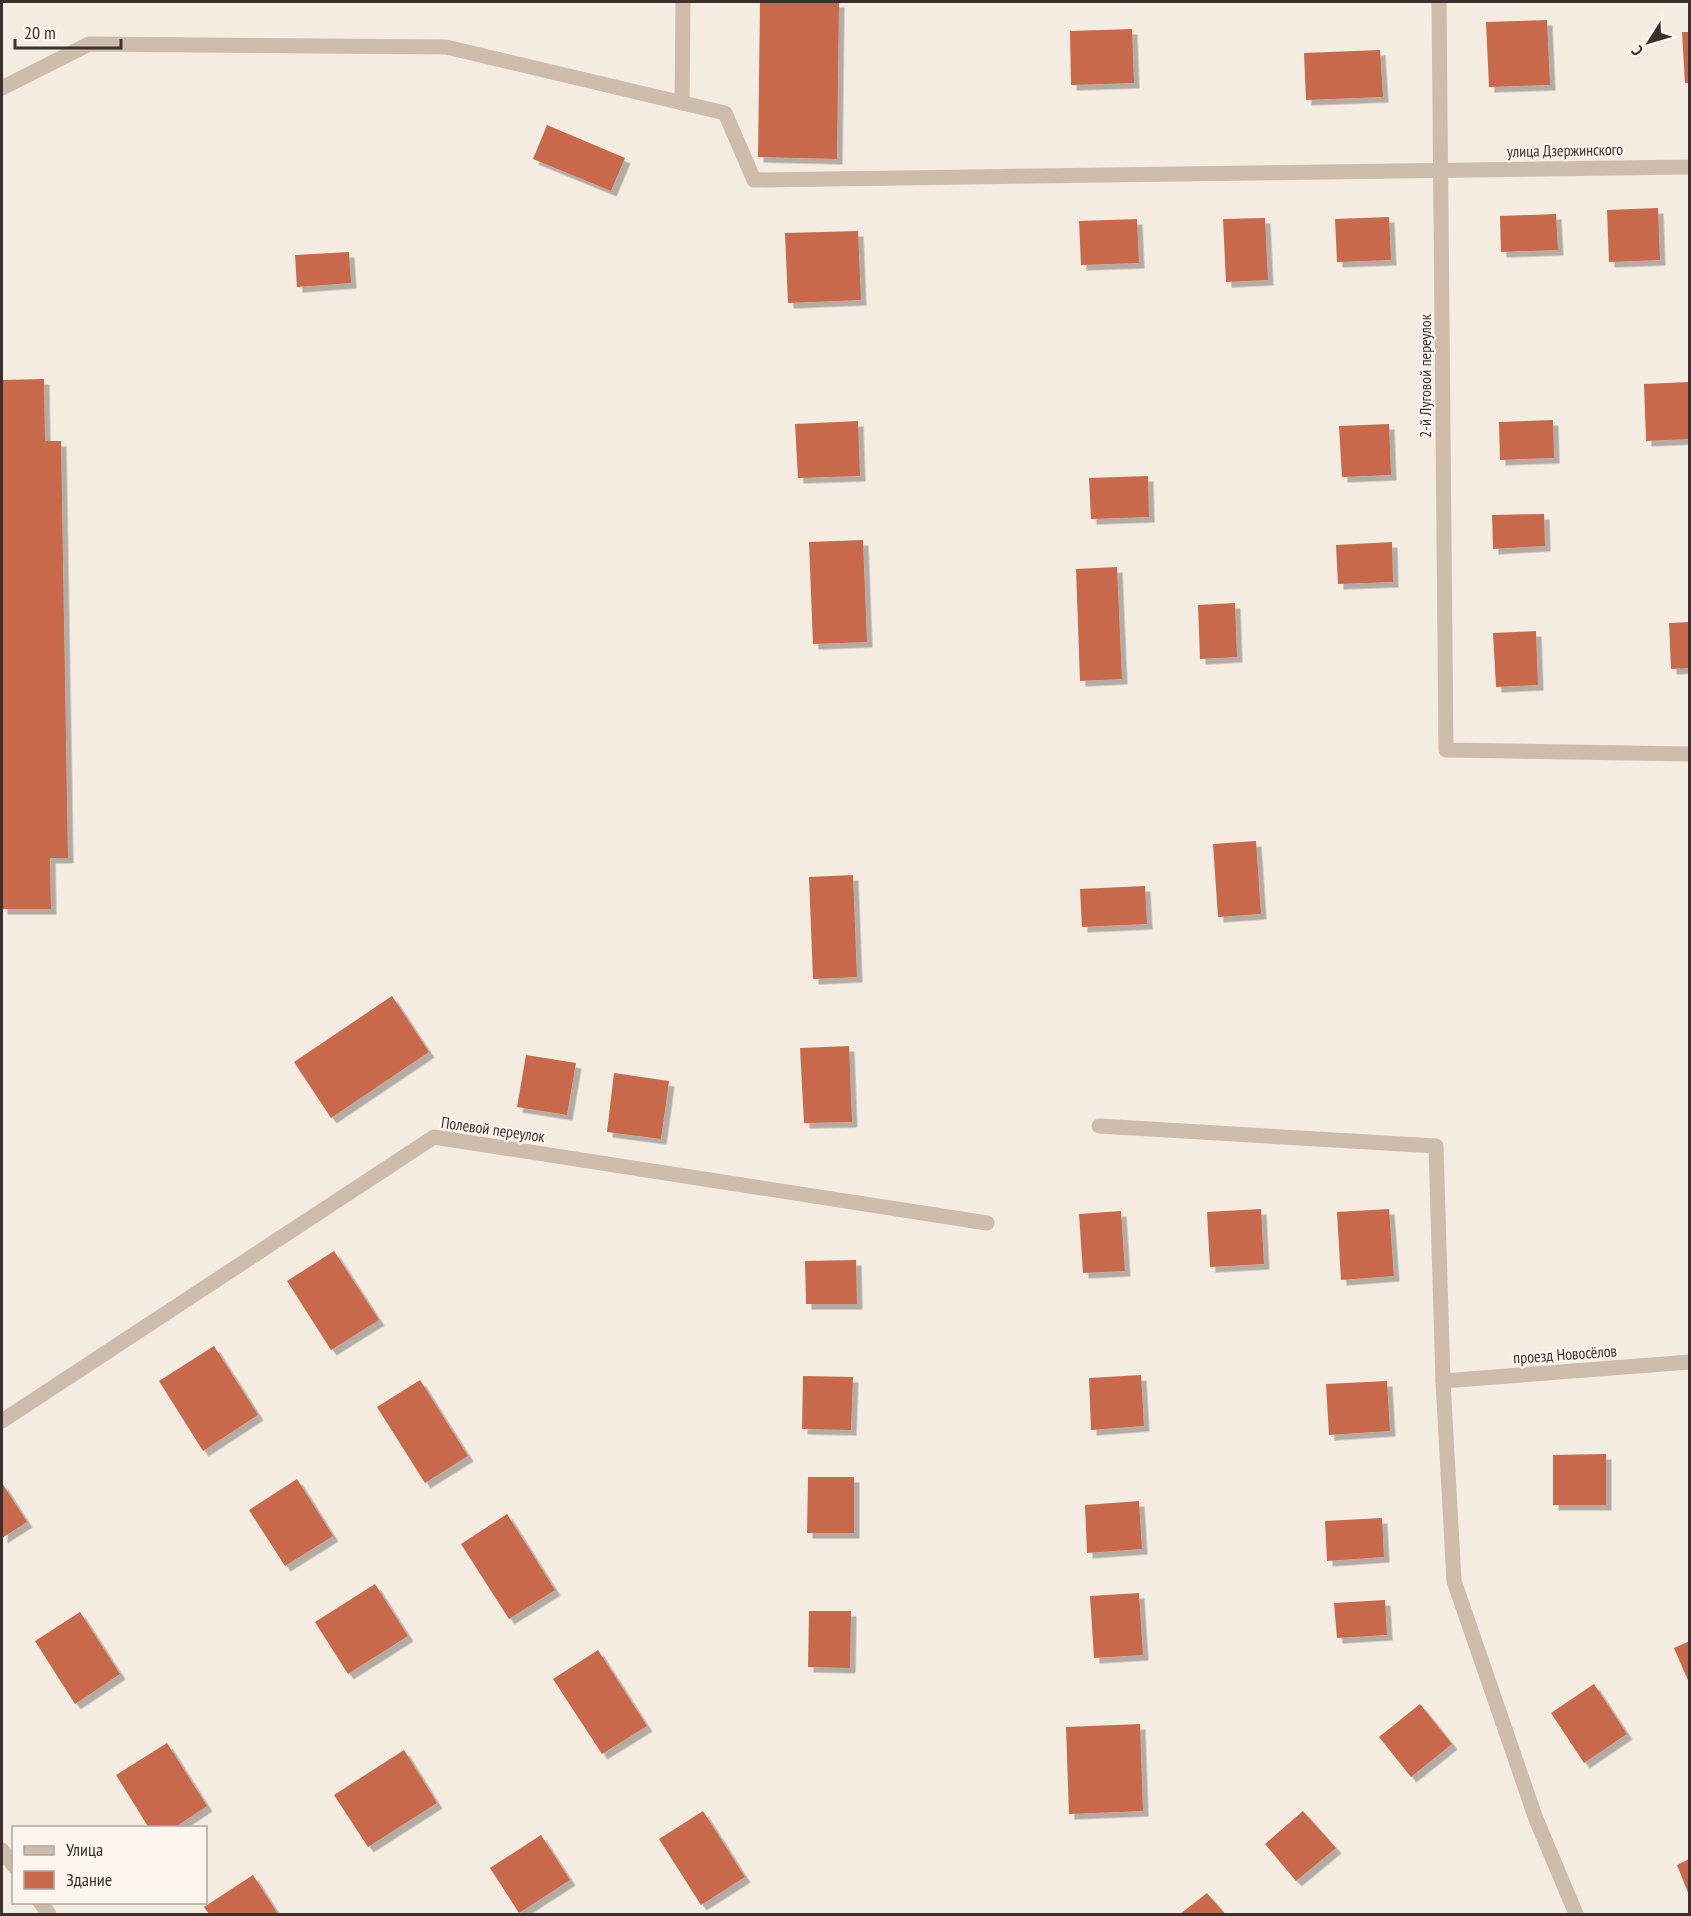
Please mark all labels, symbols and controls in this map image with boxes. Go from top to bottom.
scale bar [15,12,122,50]
north arrow [1619,12,1679,72]
text: 20 m [24,21,56,44]
text: С [1626,42,1647,60]
street label: улица Дзержинского [1507,139,1623,161]
street label: 2-й Луговой переулок [1415,313,1435,438]
street label: Полевой переулок [440,1112,547,1146]
street label: проезд Новосёлов [1512,1340,1618,1368]
legend [12,1826,207,1904]
text: Улица [66,1838,103,1861]
text: Здание [66,1868,112,1891]

